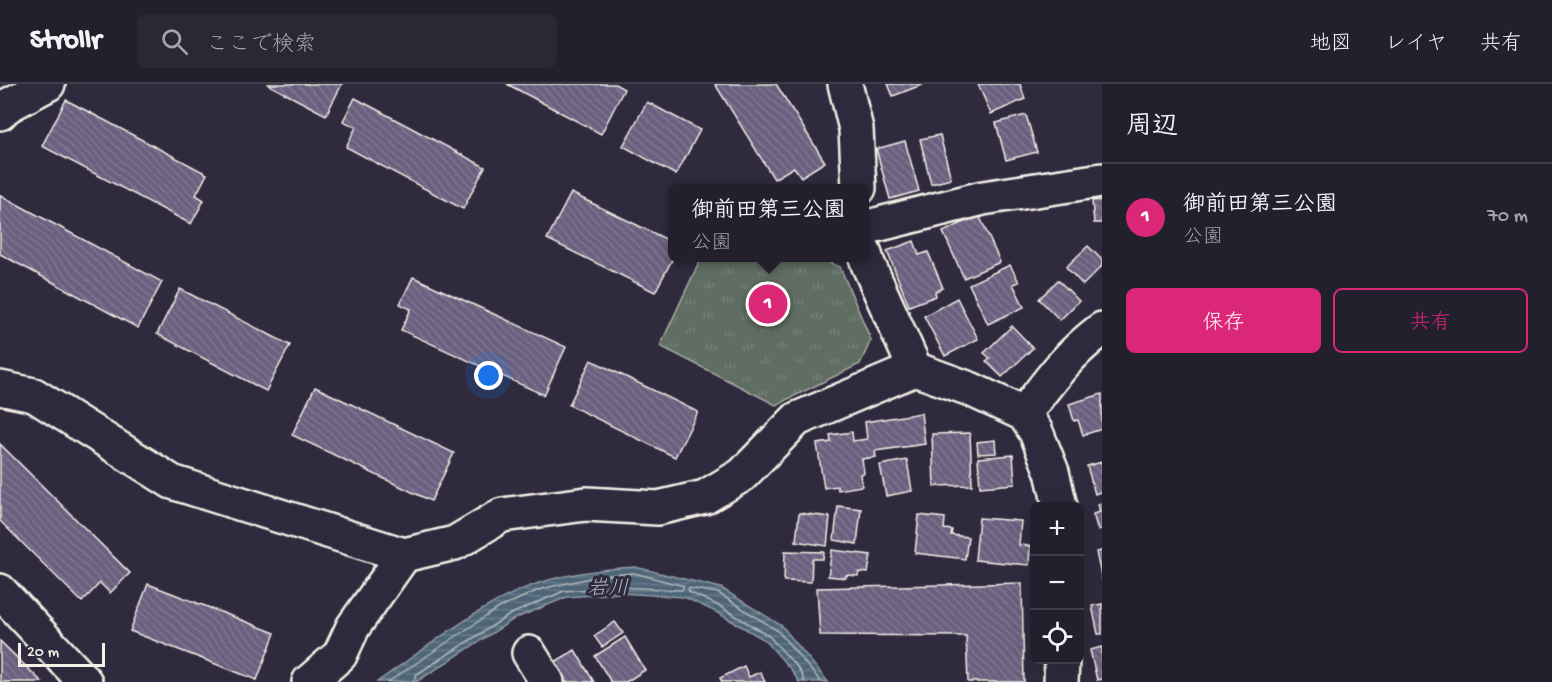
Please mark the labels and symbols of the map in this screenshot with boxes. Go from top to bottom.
pin: 1 [748,282,788,326]
your location [474,361,503,390]
water label: 岩川 [587,577,629,603]
scale bar [18,640,105,668]

